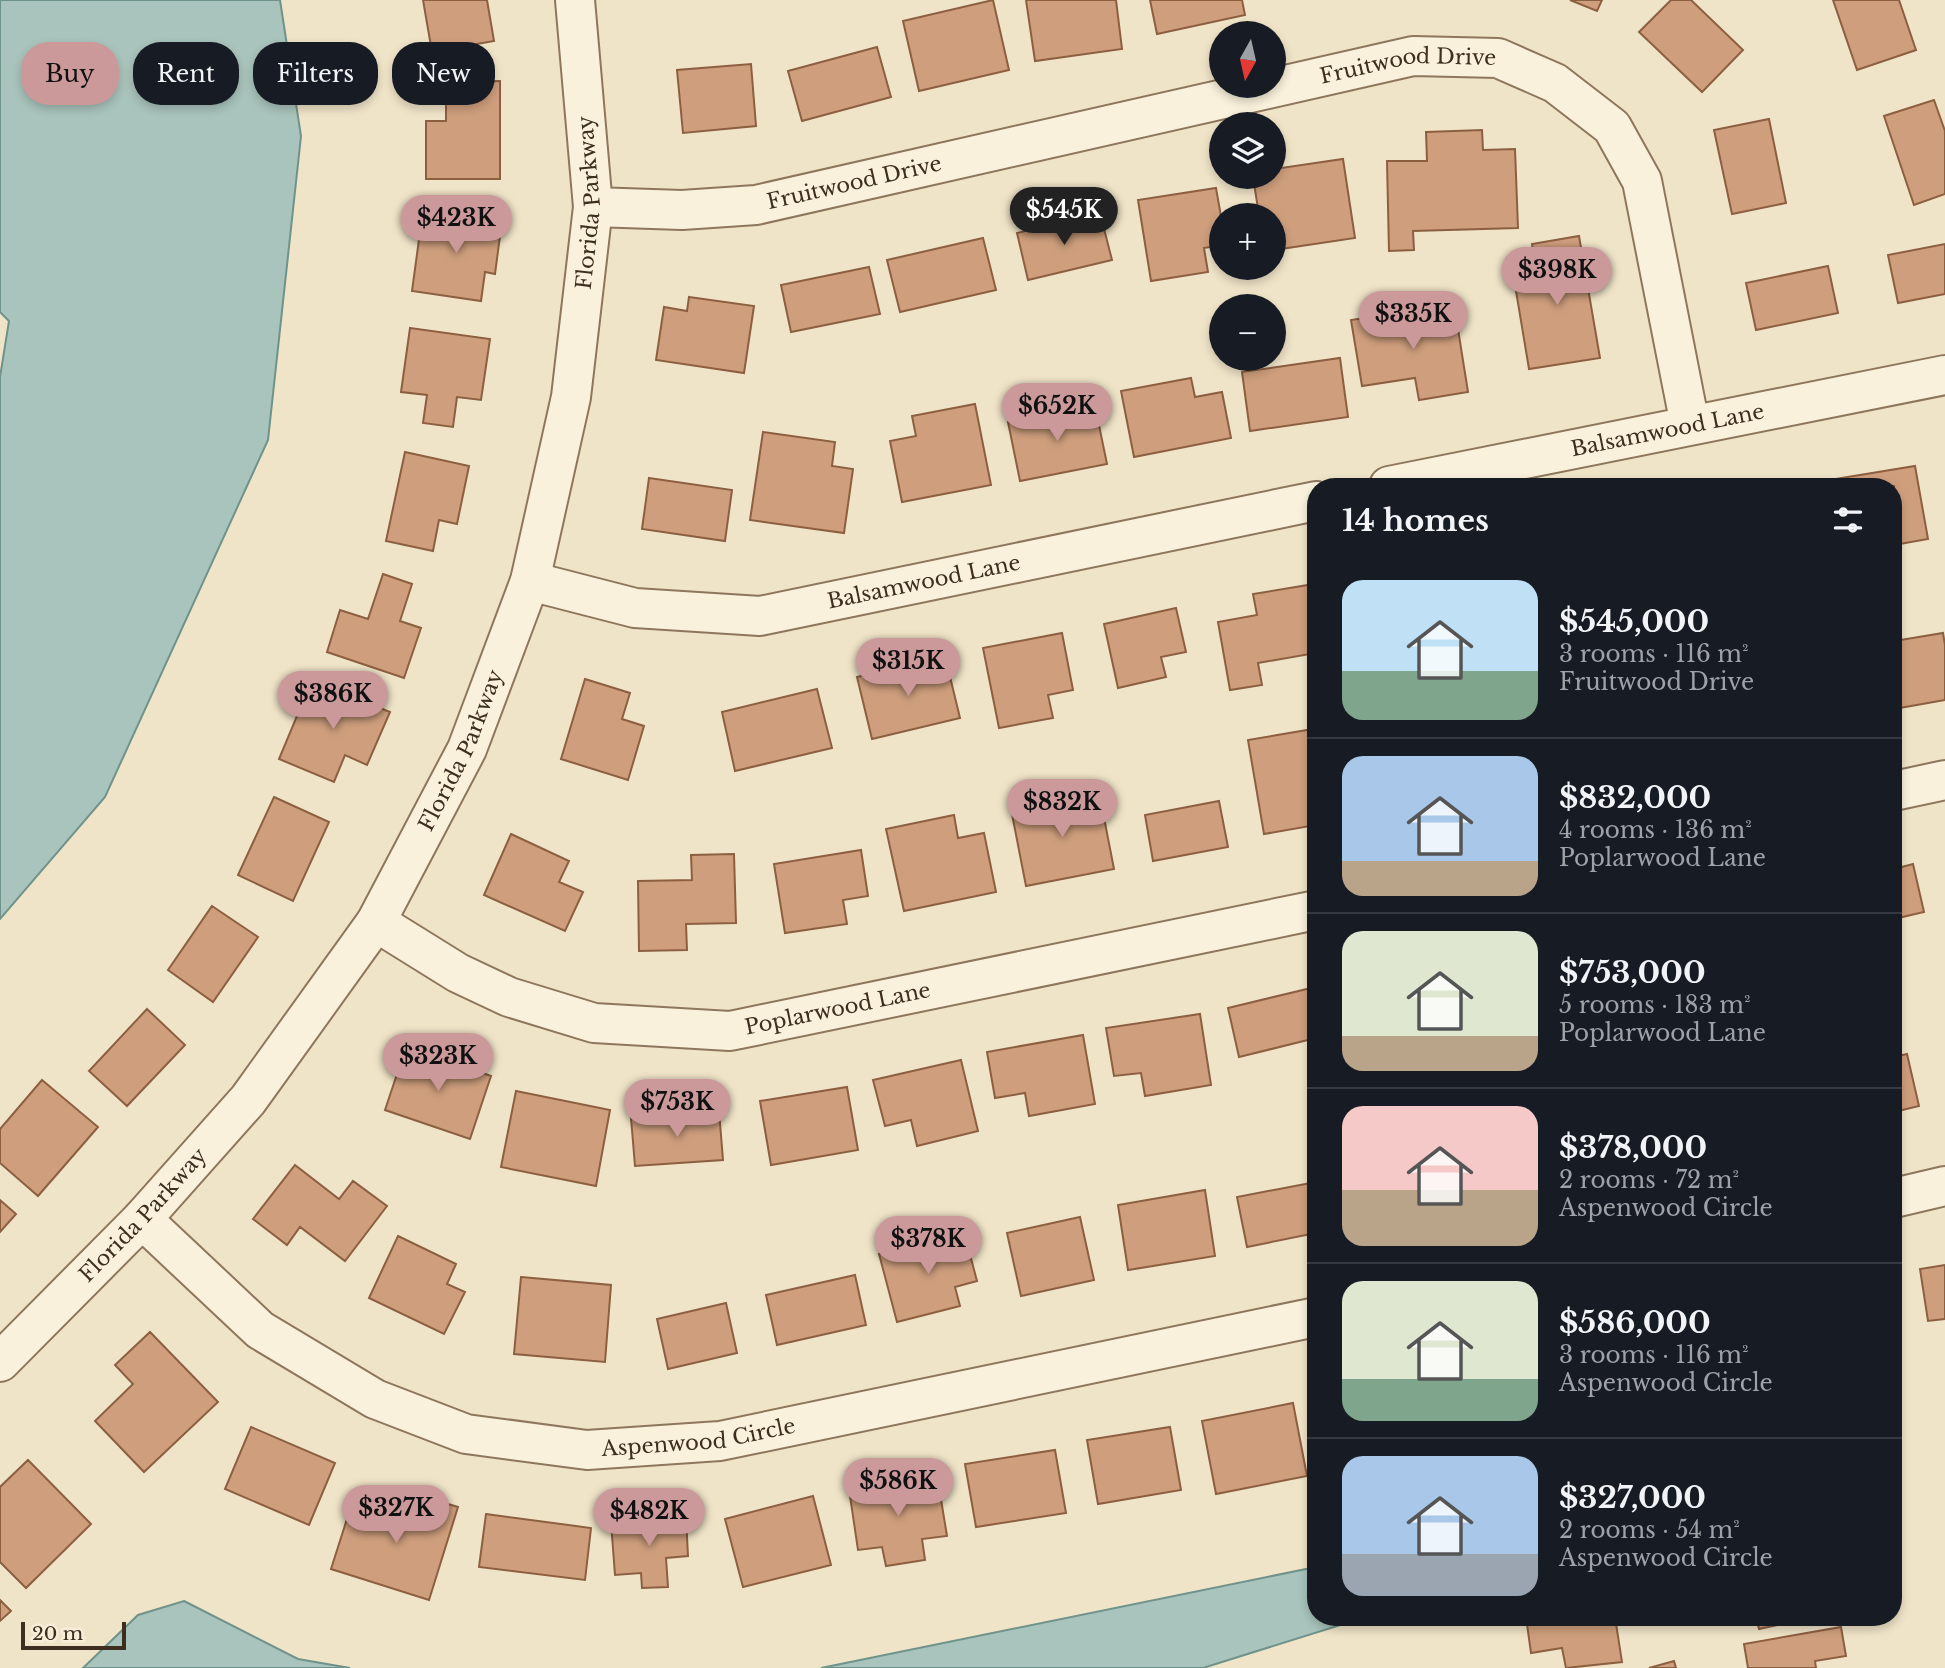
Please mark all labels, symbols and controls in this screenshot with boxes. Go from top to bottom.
north arrow [1209,21,1286,98]
map controls [1209,21,1286,371]
chip: Buy [21,42,119,105]
chip: Rent [133,42,239,105]
chip: Filters [253,42,378,105]
chip: New [392,42,495,105]
street label: Fruitwood Drive [1317,43,1497,90]
button: layers [1209,112,1286,189]
street label: Florida Parkway [571,114,606,291]
street label: Fruitwood Drive [764,150,944,215]
pin: $545K [1015,188,1113,247]
pin: $423K [407,196,505,255]
text: $545K [1026,196,1102,224]
button: + [1209,203,1286,280]
text: $423K [417,204,495,232]
pin: $398K [1508,247,1606,307]
text: $398K [1518,256,1596,284]
pin: $335K [1364,292,1462,351]
button: − [1209,294,1286,371]
text: $335K [1375,300,1451,328]
pin: $652K [1008,384,1106,443]
text: $652K [1018,392,1096,420]
street label: Balsamwood Lane [1569,398,1766,462]
icon: filters [1829,501,1867,539]
text: 14 homes [1342,502,1489,539]
street label: Balsamwood Lane [825,549,1023,615]
text: $545,000 [1559,603,1709,640]
icon: home [1398,608,1482,692]
pin: $315K [859,638,957,698]
text: 3 rooms · 116 m² [1559,640,1749,668]
text: $315K [872,647,944,675]
street label: Florida Parkway [413,666,509,835]
text: Fruitwood Drive [1559,668,1754,696]
pin: $386K [284,672,382,731]
text: $386K [294,680,372,708]
text: $832,000 [1559,779,1711,816]
pin: $832K [1013,780,1111,839]
icon: home [1398,784,1482,868]
text: $832K [1023,788,1101,816]
text: 4 rooms · 136 m² [1559,816,1752,844]
text: Poplarwood Lane [1559,844,1766,872]
text: $753,000 [1559,954,1706,991]
icon: home [1398,959,1482,1043]
street label: Poplarwood Lane [742,977,933,1041]
text: 5 rooms · 183 m² [1559,991,1751,1019]
text: Poplarwood Lane [1559,1019,1766,1047]
pin: $323K [389,1034,487,1093]
text: $323K [399,1042,477,1070]
pin: $753K [628,1080,726,1139]
text: $753K [640,1088,714,1116]
text: $378,000 [1559,1129,1707,1166]
icon: home [1398,1134,1482,1218]
street label: Florida Parkway [74,1142,212,1288]
text: 2 rooms · 72 m² [1559,1166,1739,1194]
text: Aspenwood Circle [1559,1194,1773,1222]
pin: $378K [879,1216,977,1276]
text: $378K [891,1225,965,1253]
text: $586,000 [1559,1304,1711,1341]
icon: home [1398,1309,1482,1393]
text: 3 rooms · 116 m² [1559,1341,1749,1369]
text: Aspenwood Circle [1559,1369,1773,1397]
street label: Aspenwood Circle [600,1413,798,1462]
pin: $586K [849,1458,947,1518]
text: $586K [859,1467,937,1495]
text: $327,000 [1559,1479,1706,1516]
icon: home [1398,1484,1482,1568]
pin: $327K [347,1486,445,1545]
pin: $482K [600,1488,698,1548]
text: $327K [358,1494,434,1522]
text: $482K [610,1497,688,1525]
text: 2 rooms · 54 m² [1559,1516,1740,1544]
text: Aspenwood Circle [1559,1544,1773,1572]
scale bar [21,1619,126,1651]
text: 20 m [32,1622,83,1645]

